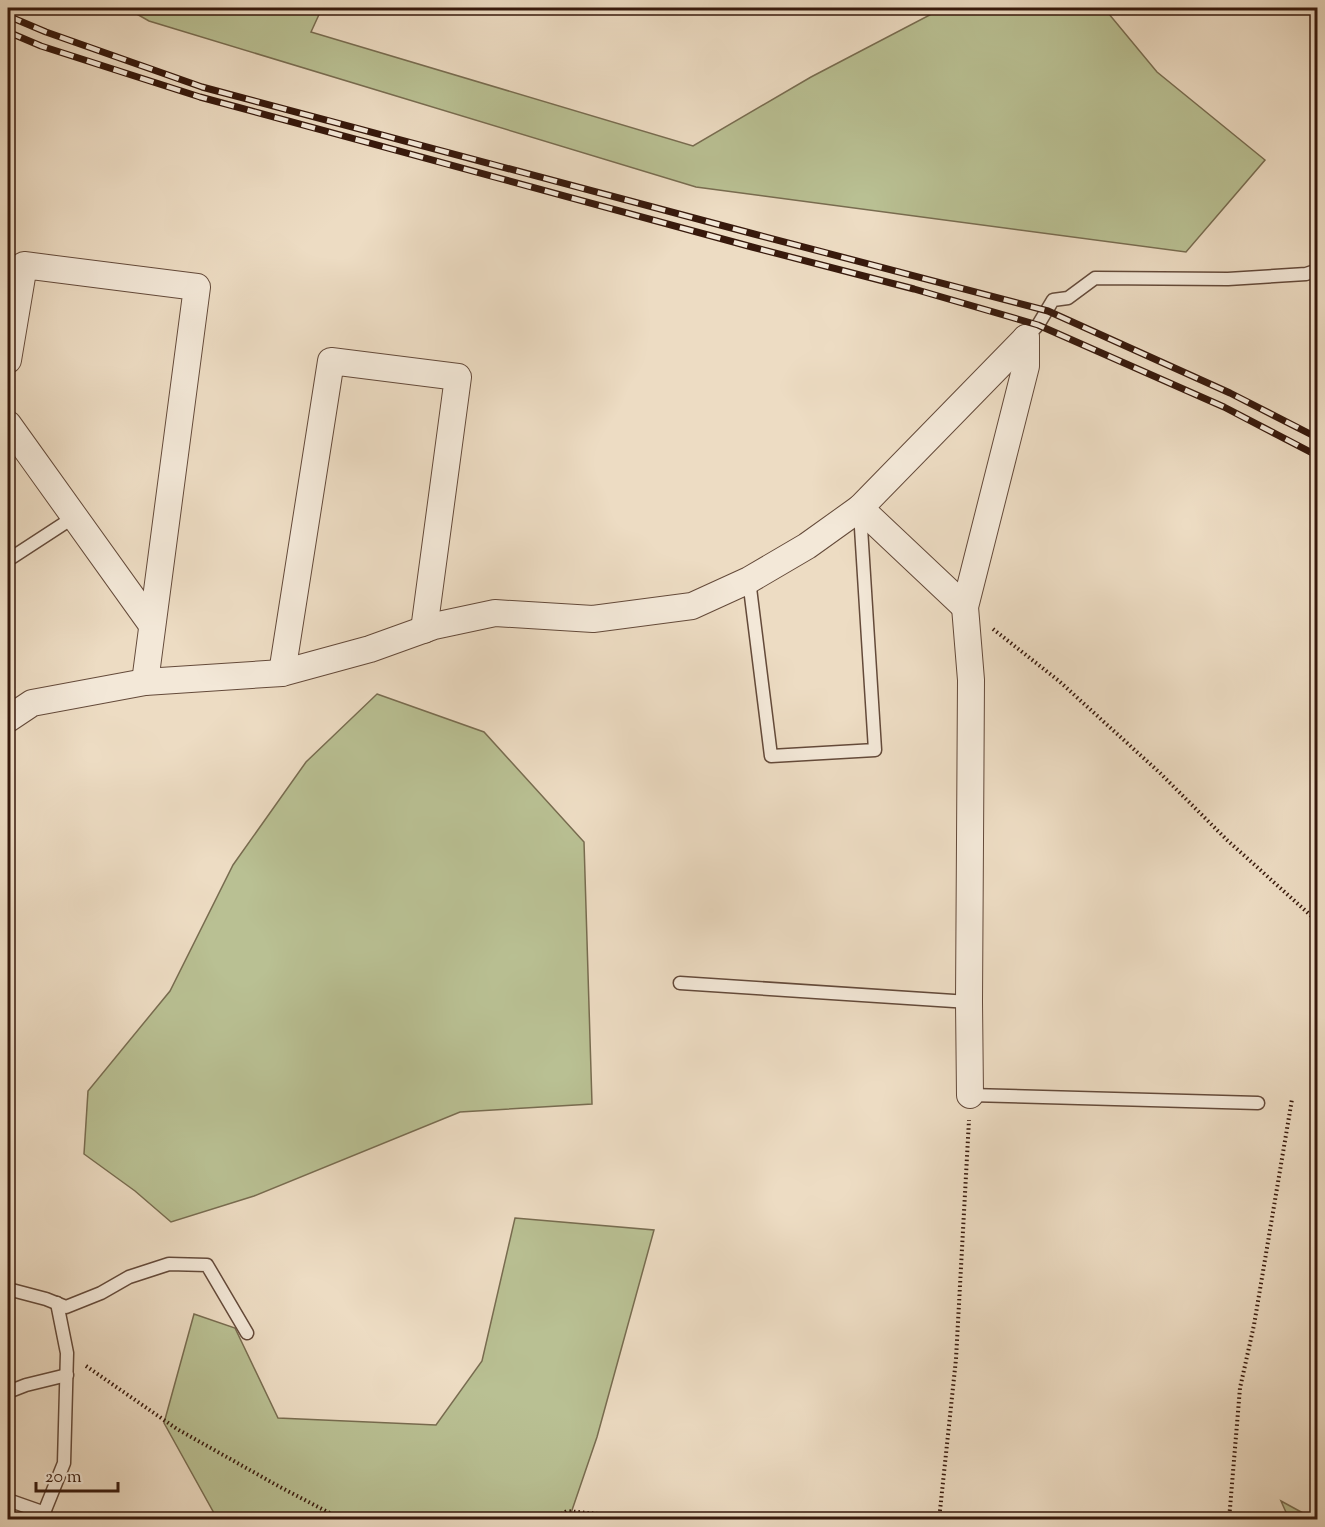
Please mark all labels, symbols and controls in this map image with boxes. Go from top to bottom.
scale bar [36,1455,118,1493]
text: 20 m [45,1465,82,1491]

